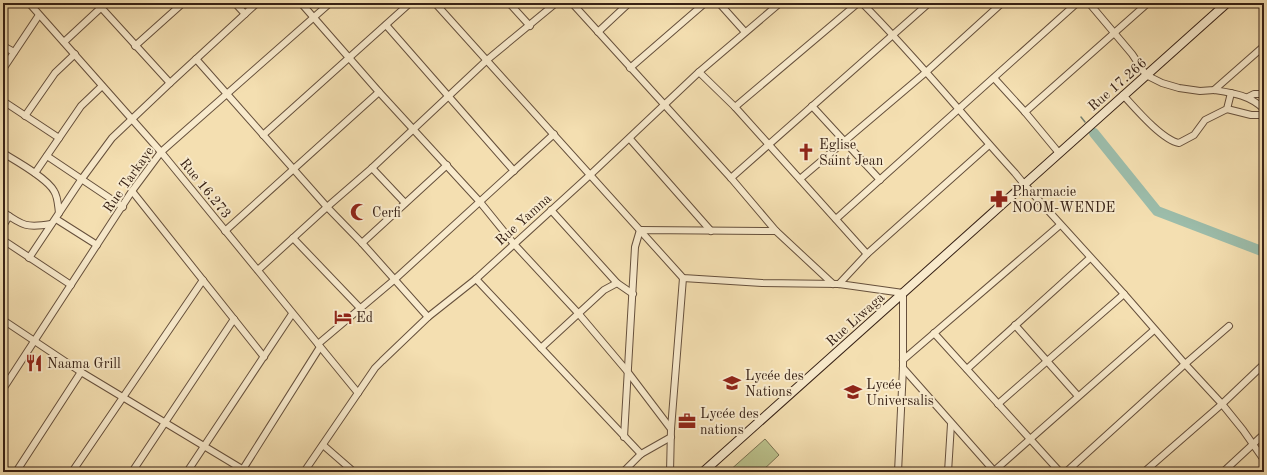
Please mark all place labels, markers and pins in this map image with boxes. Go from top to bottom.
place label: Eglise Saint Jean [819,138,884,168]
church icon: Eglise Saint Jean [796,142,816,162]
place label: Pharmacie NOOM-WENDE [1012,185,1115,215]
pharmacy icon: Pharmacie NOOM-WENDE [989,189,1009,209]
mosque icon: Cerfi [349,202,369,222]
place label: Cerfi [372,206,401,220]
hotel icon: Ed [333,307,353,327]
place label: Ed [356,311,373,325]
restaurant icon: Naama Grill [24,353,44,373]
place label: Naama Grill [47,357,121,371]
place label: Lycée des Nations [745,369,804,399]
school or university icon: Lycée des Nations [722,373,742,393]
place label: Lycée Universalis [866,378,934,408]
school or university icon: Lycée Universalis [843,382,863,402]
place label: Lycée des nations [700,407,759,437]
office icon: Lycée des nations [677,411,697,431]

